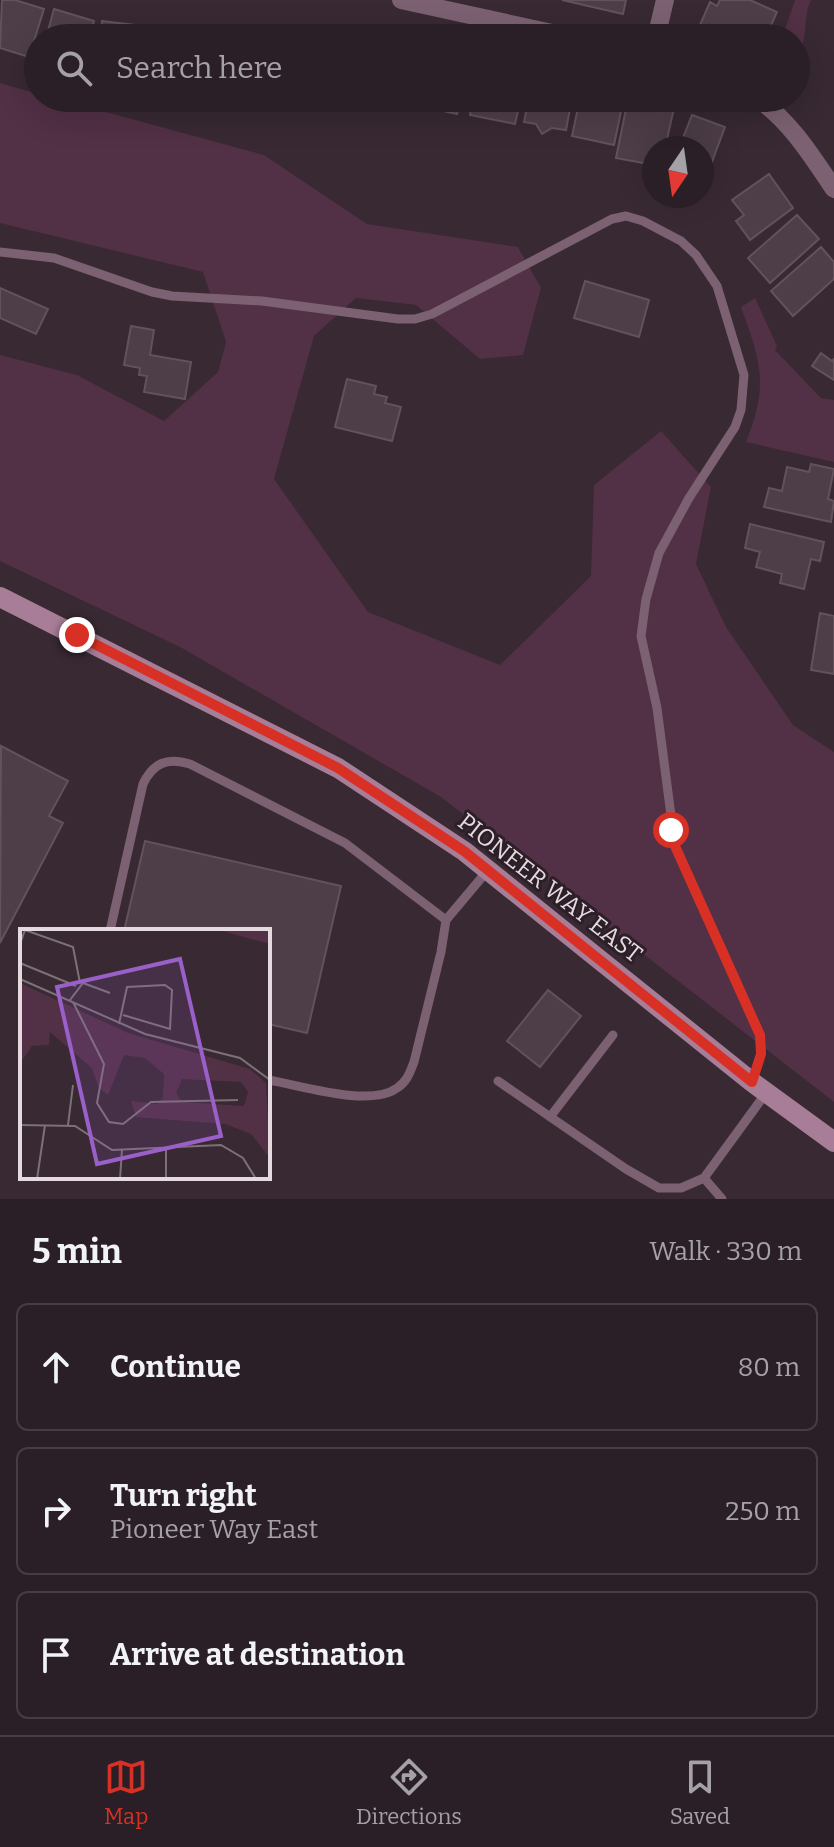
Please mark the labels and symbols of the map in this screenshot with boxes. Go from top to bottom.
north arrow [642,136,714,208]
route end [59,617,95,653]
street label: PIONEER WAY EAST [453,808,647,968]
route start [653,812,689,848]
inset map [20,929,270,1179]

